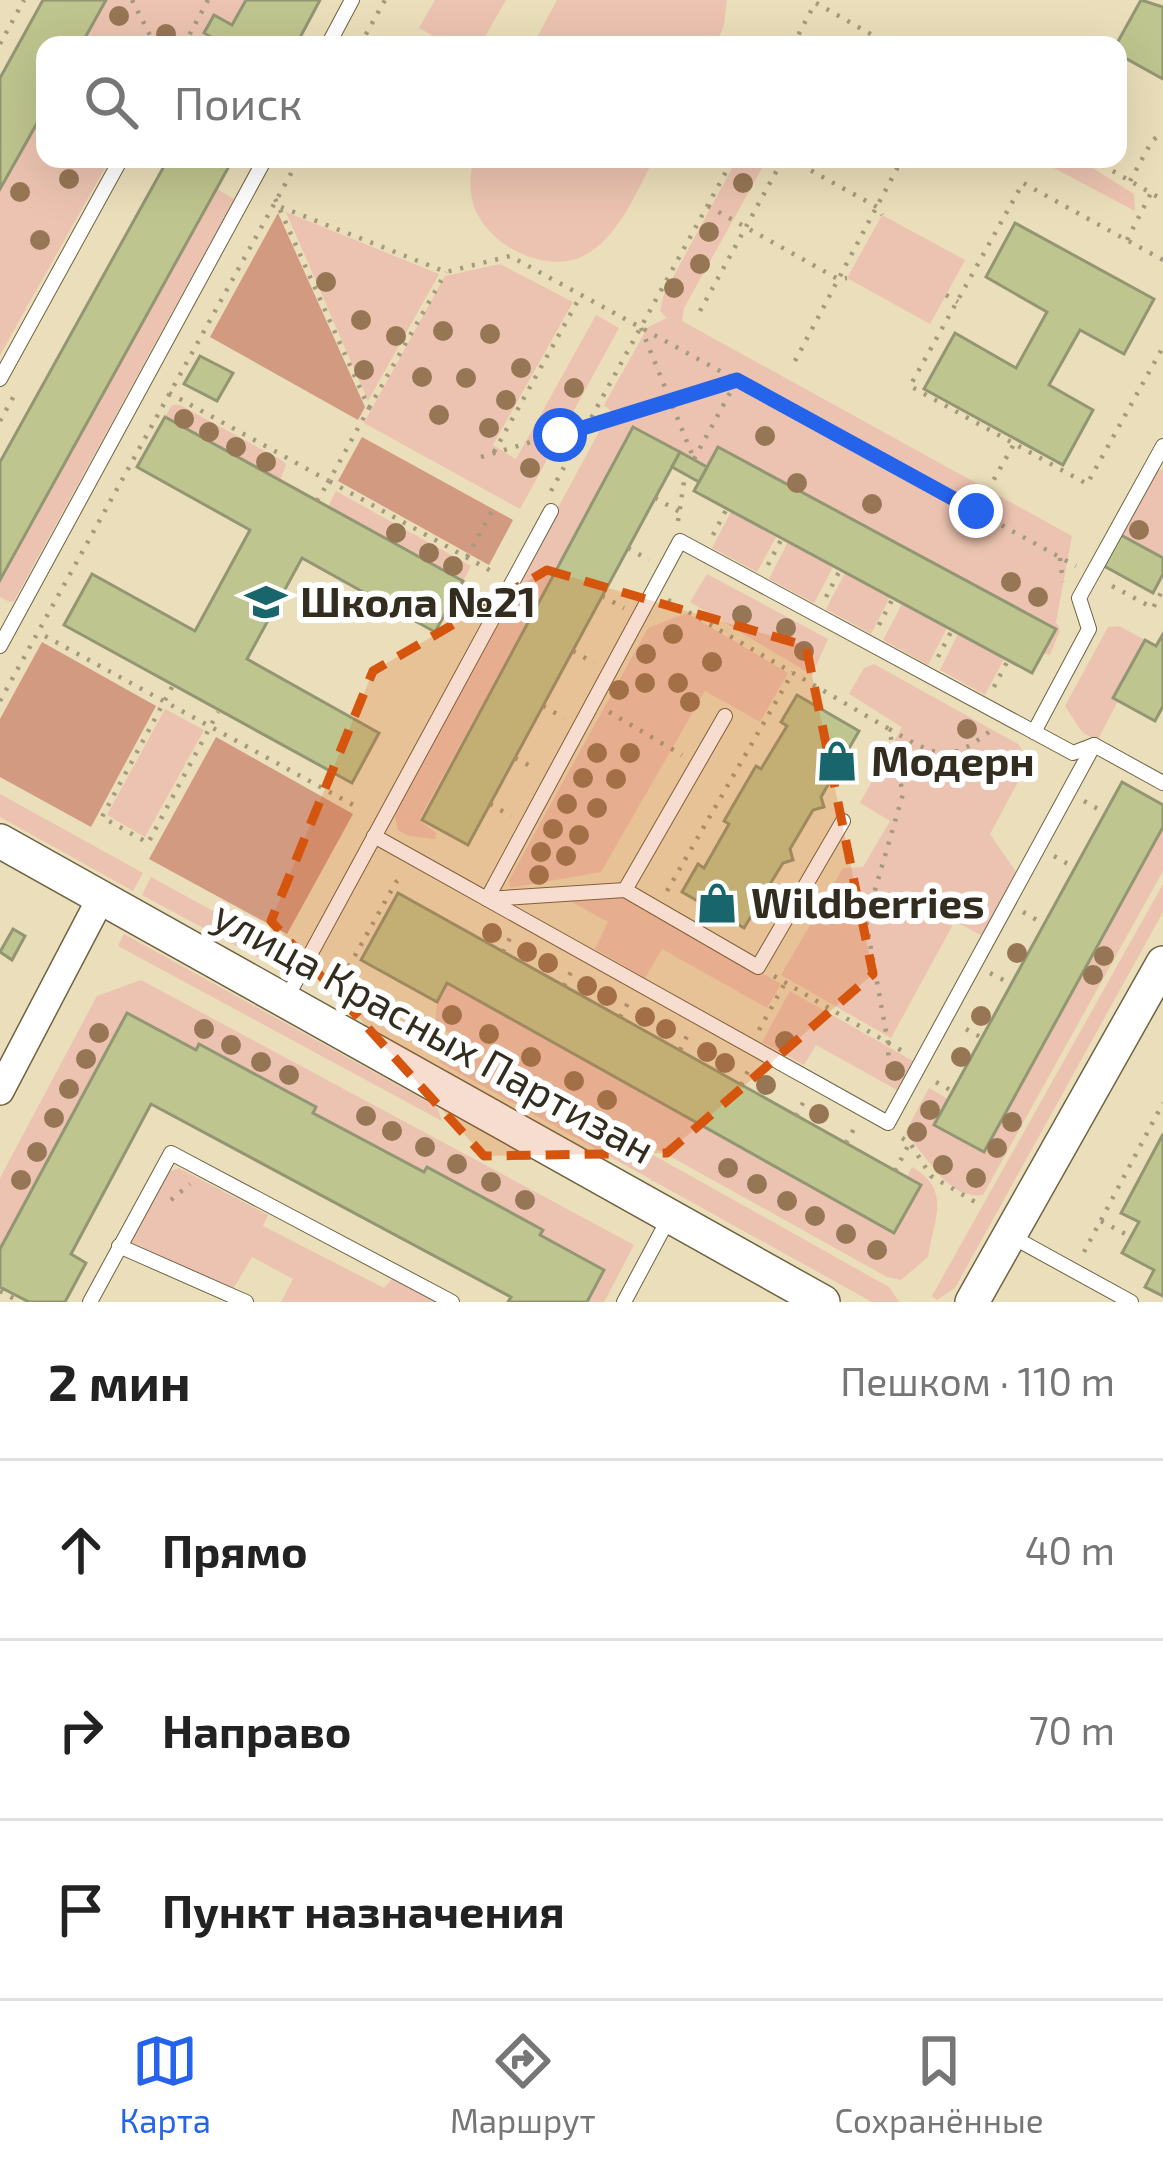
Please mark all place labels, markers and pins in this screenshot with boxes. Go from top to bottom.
place label: Школа №21 [300,575,536,625]
school or university icon: Школа №21 [243,579,289,625]
place label: Модерн [871,734,1035,784]
shop icon: Модерн [814,738,860,784]
place label: Wildberries [751,876,985,926]
shop icon: Wildberries [694,880,740,926]

